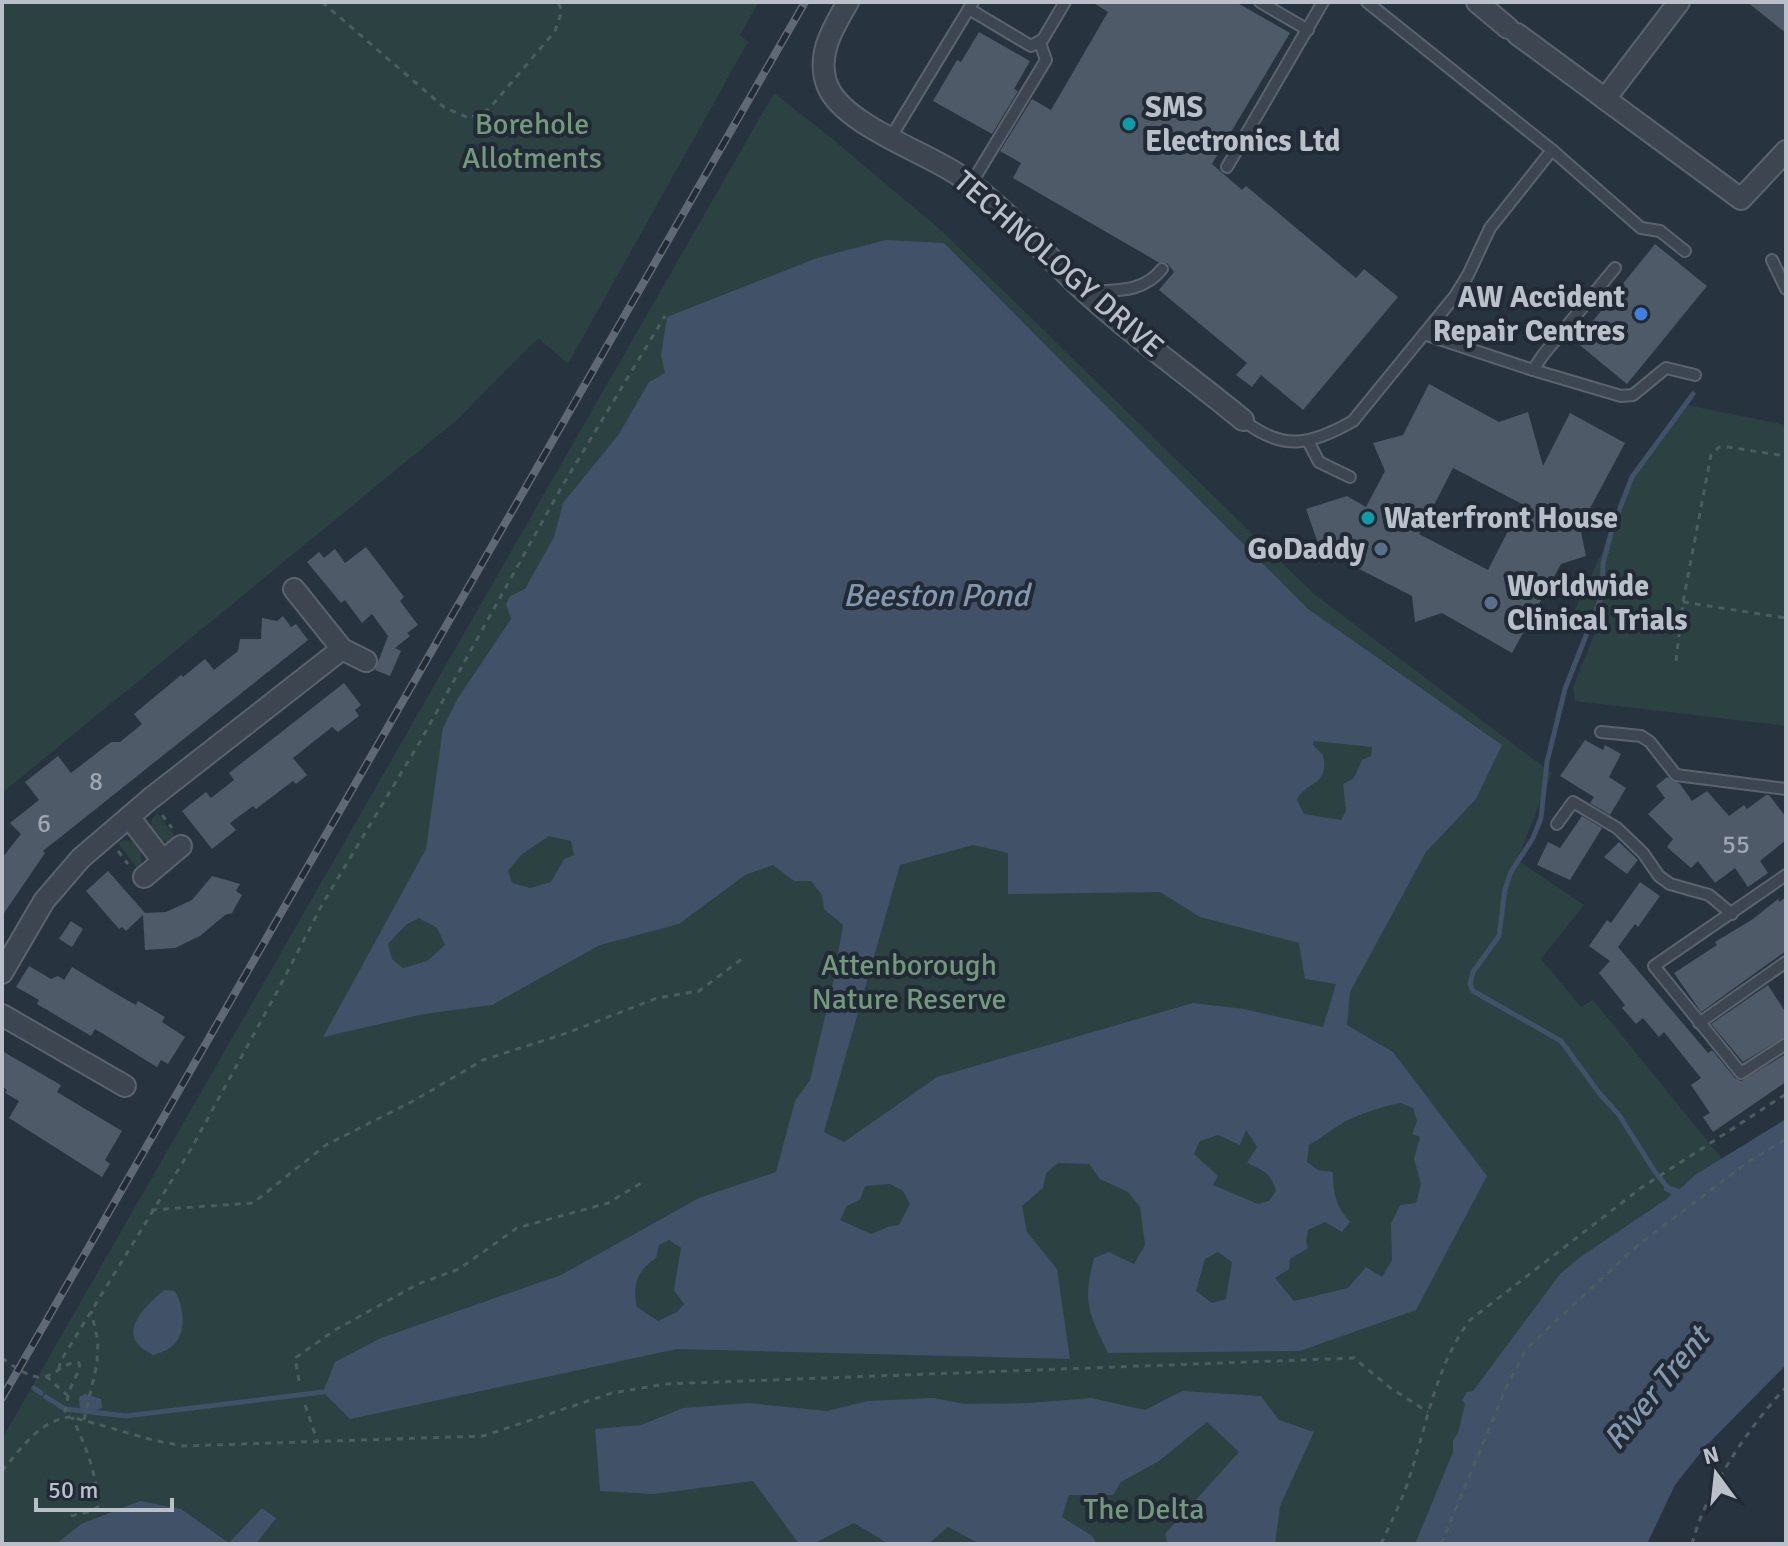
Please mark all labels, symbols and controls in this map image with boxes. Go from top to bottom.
place label: SMS Electronics Ltd [1145,89,1340,160]
park label: Borehole Allotments [462,106,602,177]
marker: SMS Electronics Ltd [1120,115,1138,133]
street label: TECHNOLOGY DRIVE [946,163,1171,366]
place label: AW Accident Repair Centres [1433,279,1625,350]
marker: AW Accident Repair Centres [1632,305,1650,323]
place label: Waterfront House [1384,500,1618,537]
marker: Waterfront House [1359,509,1377,527]
place label: GoDaddy [1248,531,1365,568]
marker: GoDaddy [1372,540,1390,558]
place label: Worldwide Clinical Trials [1507,568,1688,639]
water label: Beeston Pond [843,576,1033,615]
marker: Worldwide Clinical Trials [1482,594,1500,612]
house number: 8 [89,766,103,798]
house number: 6 [37,808,51,840]
house number: 55 [1722,829,1750,861]
park label: Attenborough Nature Reserve [811,947,1007,1018]
water label: River Trent [1595,1316,1720,1458]
north arrow [1676,1434,1756,1514]
text: N [1700,1440,1722,1470]
scale bar [36,1462,172,1512]
text: 50 m [48,1475,98,1505]
park label: The Delta [1083,1491,1205,1528]

